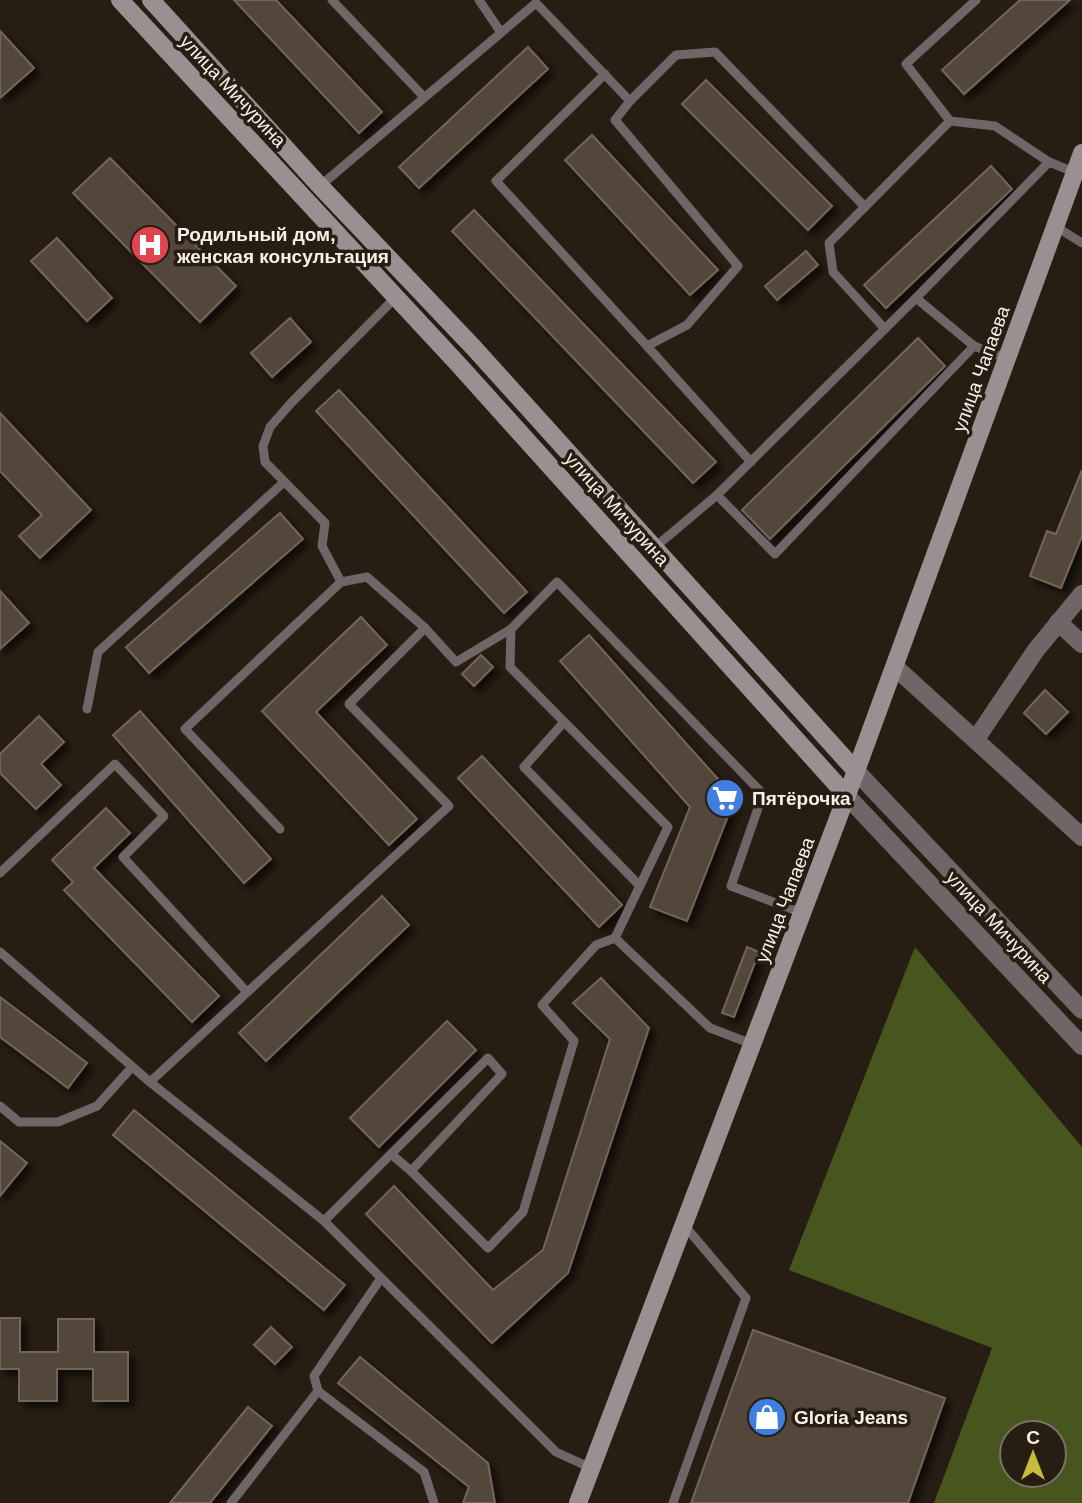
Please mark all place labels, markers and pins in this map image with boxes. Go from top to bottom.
hospital icon: Родильный дом, женская консультация [129,224,171,266]
place label: Родильный дом, женская консультация [176,224,389,267]
supermarket icon: Пятёрочка [704,777,746,819]
place label: Пятёрочка [752,788,851,809]
shop icon: Gloria Jeans [746,1396,788,1438]
place label: Gloria Jeans [794,1407,908,1428]

